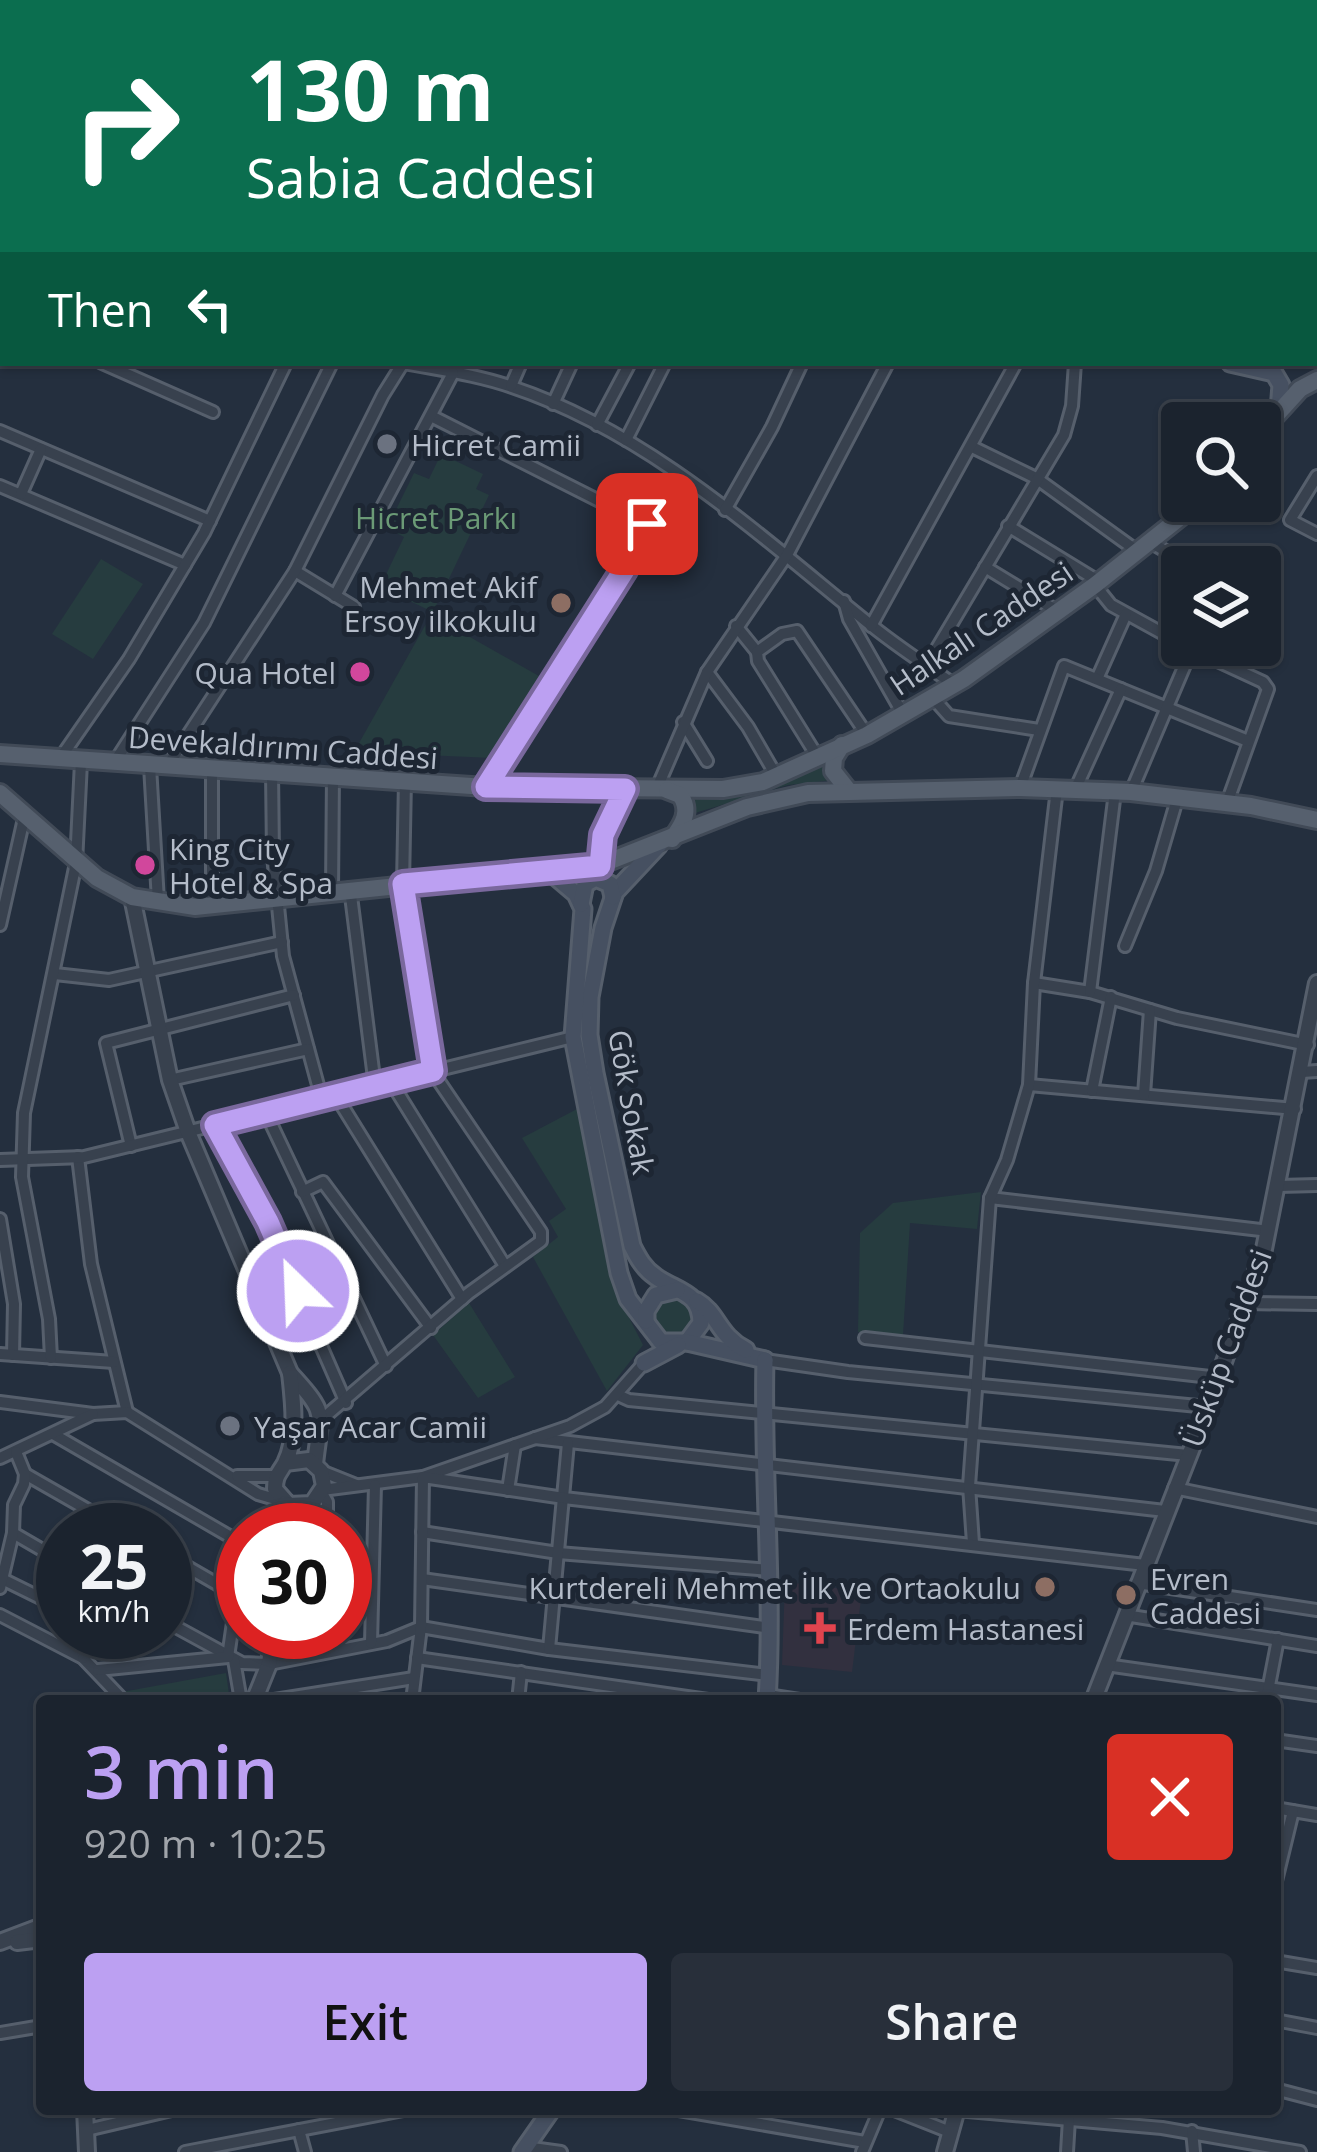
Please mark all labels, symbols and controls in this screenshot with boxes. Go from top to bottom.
text: 130 m [246,31,494,146]
icon: right [48,48,204,204]
text: Sabia Caddesi [246,140,596,214]
icon: left [177,276,243,342]
text: Then [48,279,153,340]
map controls [1161,402,1281,666]
button: search [1161,402,1281,522]
place label: Hicret Camii [411,424,581,465]
marker: Hicret Camii [374,431,400,457]
pin [596,473,698,575]
icon: arrive [614,491,680,557]
park label: Hicret Parkı [355,497,517,538]
button: layers [1161,546,1281,666]
street label: Halkalı Caddesi [881,552,1081,704]
place label: Mehmet Akif Ersoy ilkokulu [344,566,539,641]
marker: Mehmet Akif Ersoy ilkokulu [548,590,574,616]
place label: Qua Hotel [195,652,336,693]
marker: Qua Hotel [347,659,373,685]
street label: Devekaldırımı Caddesi [127,716,439,778]
place label: King City Hotel & Spa [169,828,333,903]
marker: King City Hotel & Spa [132,852,158,878]
street label: Gök Sokak [599,1026,665,1178]
position arrow [235,1228,361,1354]
street label: Üsküp Caddesi [1171,1244,1281,1452]
place label: Yaşar Acar Camii [254,1406,487,1447]
marker: Yaşar Acar Camii [217,1413,243,1439]
speed limit sign: 30 [216,1503,372,1659]
text: 25 [80,1525,148,1607]
place label: Evren Caddesi [1150,1558,1261,1633]
place label: Kurtdereli Mehmet İlk ve Ortaokulu [528,1567,1021,1608]
marker: Kurtdereli Mehmet İlk ve Ortaokulu [1032,1574,1058,1600]
marker: Evren Caddesi [1113,1582,1139,1608]
text: km/h [78,1590,150,1631]
place label: Erdem Hastanesi [847,1608,1084,1649]
marker: Erdem Hastanesi [804,1612,836,1644]
text: 3 min [84,1722,278,1820]
button: close [1107,1734,1233,1860]
text: 920 m · 10:25 [84,1816,327,1869]
button: Exit [84,1953,647,2091]
button: Share [671,1953,1233,2091]

